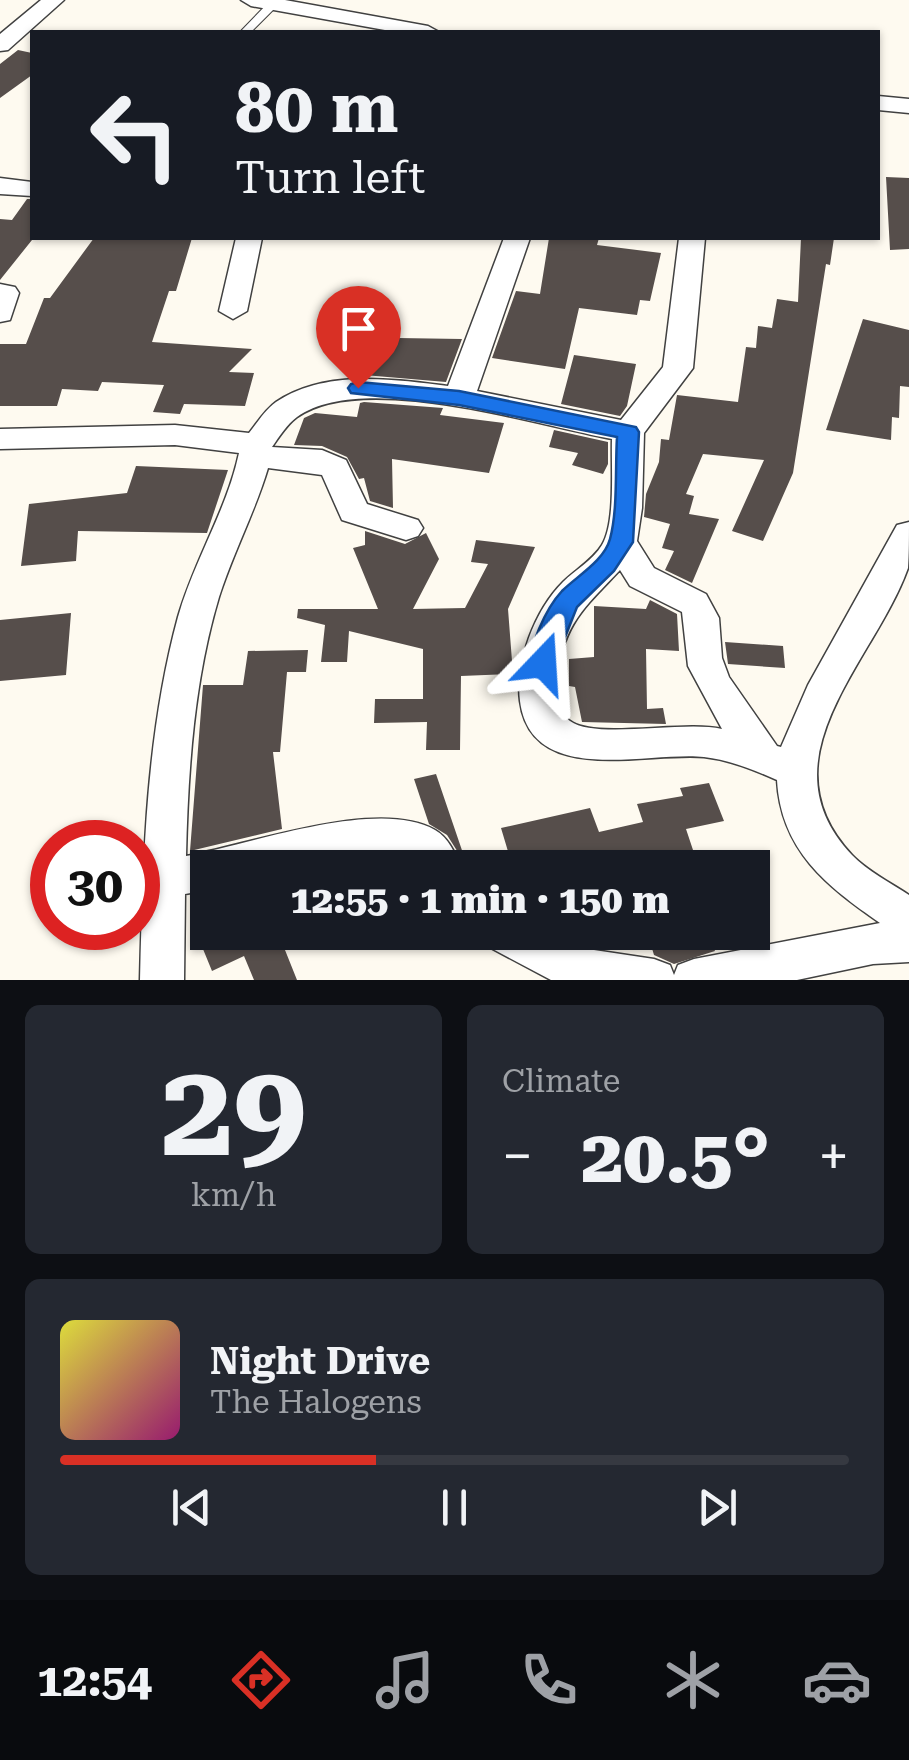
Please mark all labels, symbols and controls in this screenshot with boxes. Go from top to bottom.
text: 80 m [235,67,399,149]
icon: left [70,70,200,200]
text: Turn left [235,151,425,204]
pin [316,286,401,389]
icon: arrive [331,301,386,356]
position arrow [491,611,595,715]
speed limit sign: 30 [30,820,160,950]
text: 12:55 · 1 min · 150 m [290,878,670,922]
text: 29 [161,1034,306,1187]
text: Climate [502,1062,620,1100]
text: 20.5° [581,1112,770,1200]
text: − [502,1124,533,1188]
text: + [818,1124,849,1188]
text: km/h [191,1176,276,1214]
text: Night Drive [210,1339,430,1383]
text: The Halogens [210,1383,422,1421]
icon: previous [164,1480,219,1535]
icon: pause [427,1480,482,1535]
icon: next [690,1480,745,1535]
icon: directions [226,1645,296,1715]
icon: music [370,1645,440,1715]
icon: phone [514,1645,584,1715]
icon: climate [658,1645,728,1715]
icon: car [802,1645,872,1715]
text: 12:54 [37,1654,152,1707]

